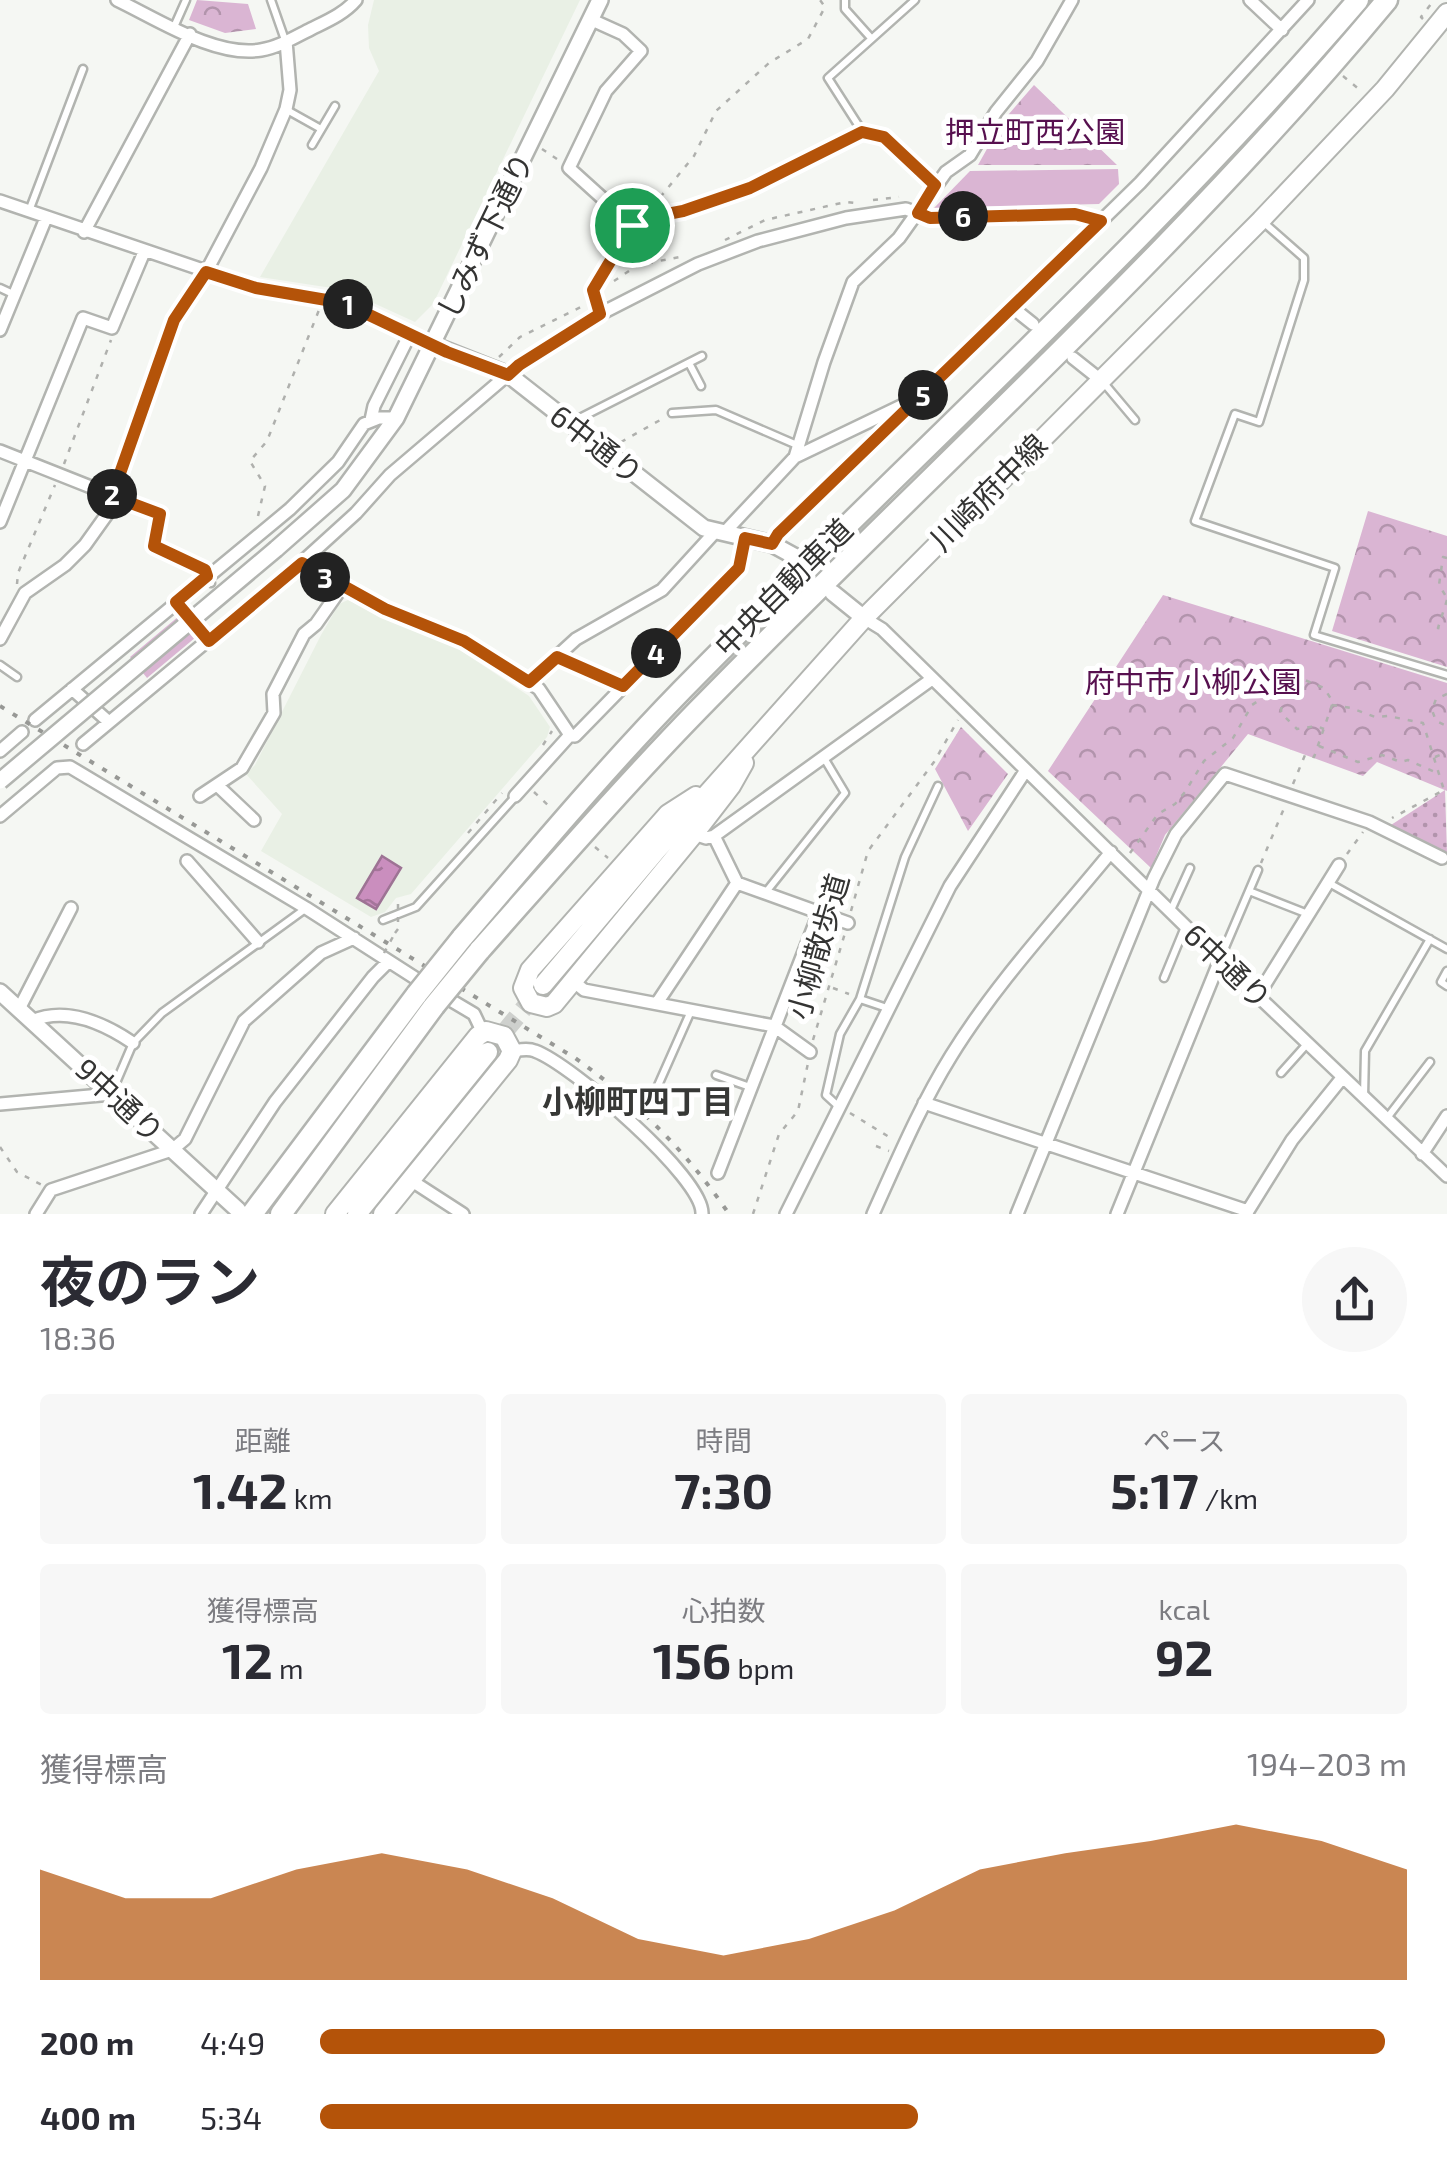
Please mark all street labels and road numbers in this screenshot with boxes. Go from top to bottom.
street label: しみず下通り [429,146,540,324]
street label: 6中通り [544,396,651,491]
street label: 川崎府中線 [922,426,1053,557]
street label: 中央自動車道 [706,510,859,663]
street label: 小柳散歩道 [779,869,855,1024]
street label: 6中通り [1177,915,1279,1016]
street label: 9中通り [69,1050,172,1149]

